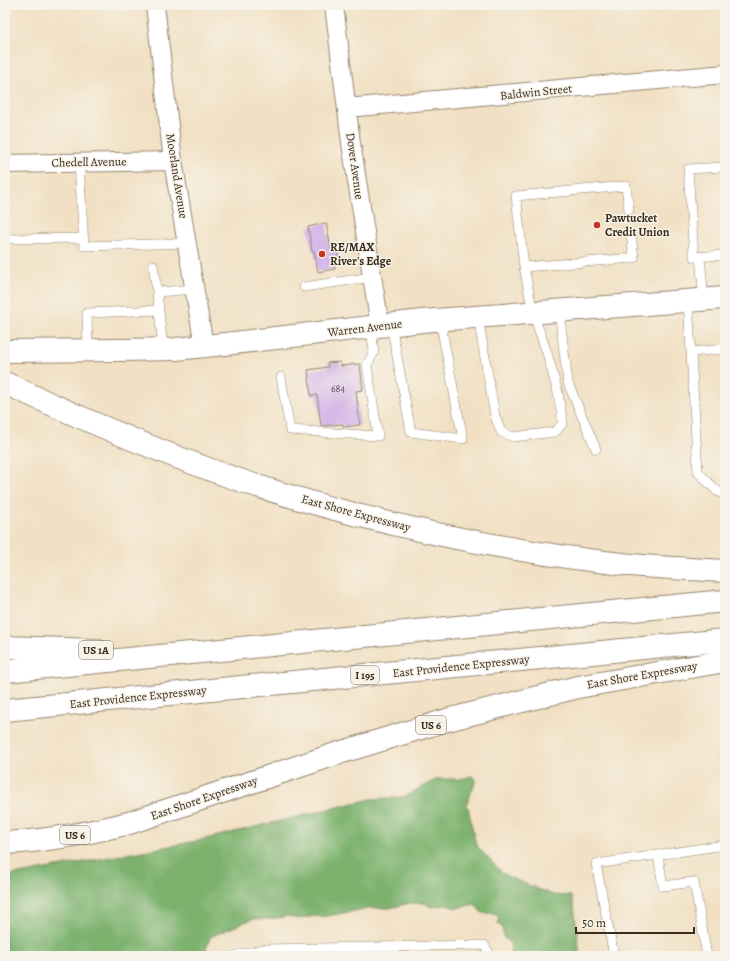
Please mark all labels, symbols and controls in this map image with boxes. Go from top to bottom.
street label: Baldwin Street [499,80,573,104]
street label: Dover Avenue [342,131,368,201]
street label: Moorland Avenue [162,132,192,220]
street label: Chedell Avenue [51,153,127,171]
place label: Pawtucket Credit Union [605,210,670,240]
marker: Pawtucket Credit Union [592,220,602,230]
place label: RE/MAX River's Edge [330,239,392,269]
marker: RE/MAX River's Edge [317,249,327,259]
street label: Warren Avenue [326,315,403,341]
house number: 684 [331,382,345,395]
street label: East Shore Expressway [300,491,413,535]
road number: US 1A [79,641,113,659]
street label: East Providence Expressway [392,651,531,681]
street label: East Shore Expressway [585,657,699,693]
road number: I 195 [351,666,379,684]
street label: East Providence Expressway [69,682,208,712]
road number: US 6 [416,716,446,734]
street label: East Shore Expressway [148,772,260,824]
road number: US 6 [60,826,90,844]
scale bar [576,909,694,935]
text: 50 m [582,915,606,931]

